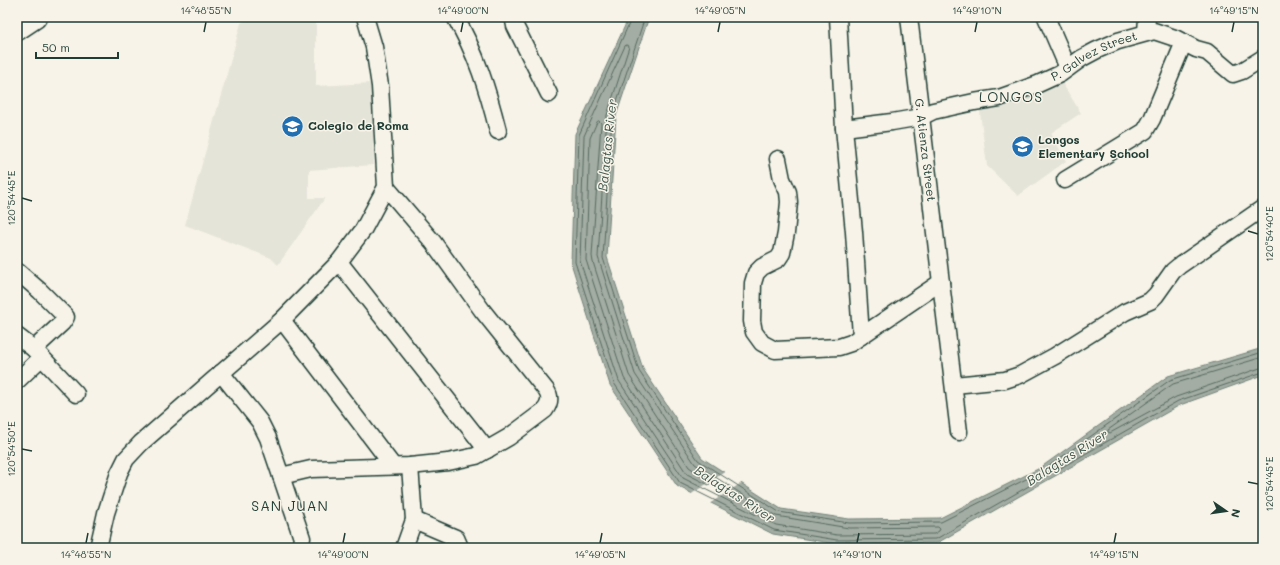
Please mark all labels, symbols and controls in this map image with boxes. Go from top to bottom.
text: 14°48'55"N [181,3,231,17]
text: 14°49'00"N [437,3,489,17]
text: 14°49'05"N [694,3,746,17]
text: 14°49'10"N [952,3,1002,17]
text: 14°49'15"N [1209,3,1259,17]
street label: P. Galvez Street [1048,27,1139,84]
scale bar [36,34,118,60]
text: 50 m [42,39,70,55]
district label: LONGOS [979,87,1043,106]
water label: Balagtas River [593,97,620,192]
street label: G. Atienza Street [912,97,940,202]
school or university icon: Colegio de Roma [280,113,306,139]
place label: Colegio de Roma [308,117,409,133]
place label: Longos Elementary School [1038,131,1149,161]
school or university icon: Longos Elementary School [1009,134,1035,160]
text: 120°54'45"E [4,170,18,225]
text: 120°54'40"E [1262,206,1276,262]
text: 120°54'50"E [4,421,18,477]
water label: Balagtas River [1023,424,1111,488]
text: 120°54'45"E [1262,456,1276,511]
water label: Balagtas River [692,461,779,526]
north arrow [1206,491,1246,531]
district label: SAN JUAN [251,496,329,515]
text: N [1228,508,1244,519]
text: 14°48'55"N [61,547,111,561]
text: 14°49'00"N [317,547,369,561]
text: 14°49'05"N [574,547,626,561]
text: 14°49'10"N [832,547,882,561]
text: 14°49'15"N [1089,547,1139,561]

